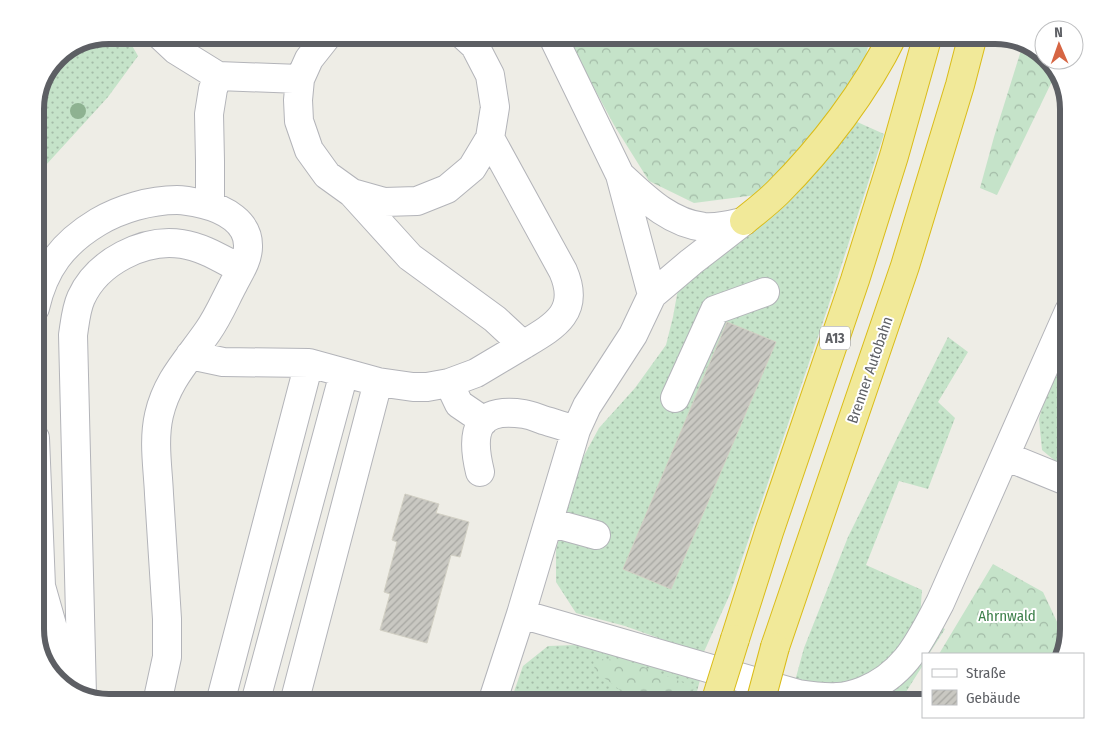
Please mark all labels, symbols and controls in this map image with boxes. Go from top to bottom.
north arrow [1034,20,1084,70]
text: N [1054,24,1063,41]
street label: Brenner Autobahn [843,314,897,426]
road number: A13 [820,326,850,349]
park label: Ahrnwald [978,607,1036,625]
legend [922,653,1084,718]
text: Straße [966,664,1006,682]
text: Gebäude [966,689,1021,707]

